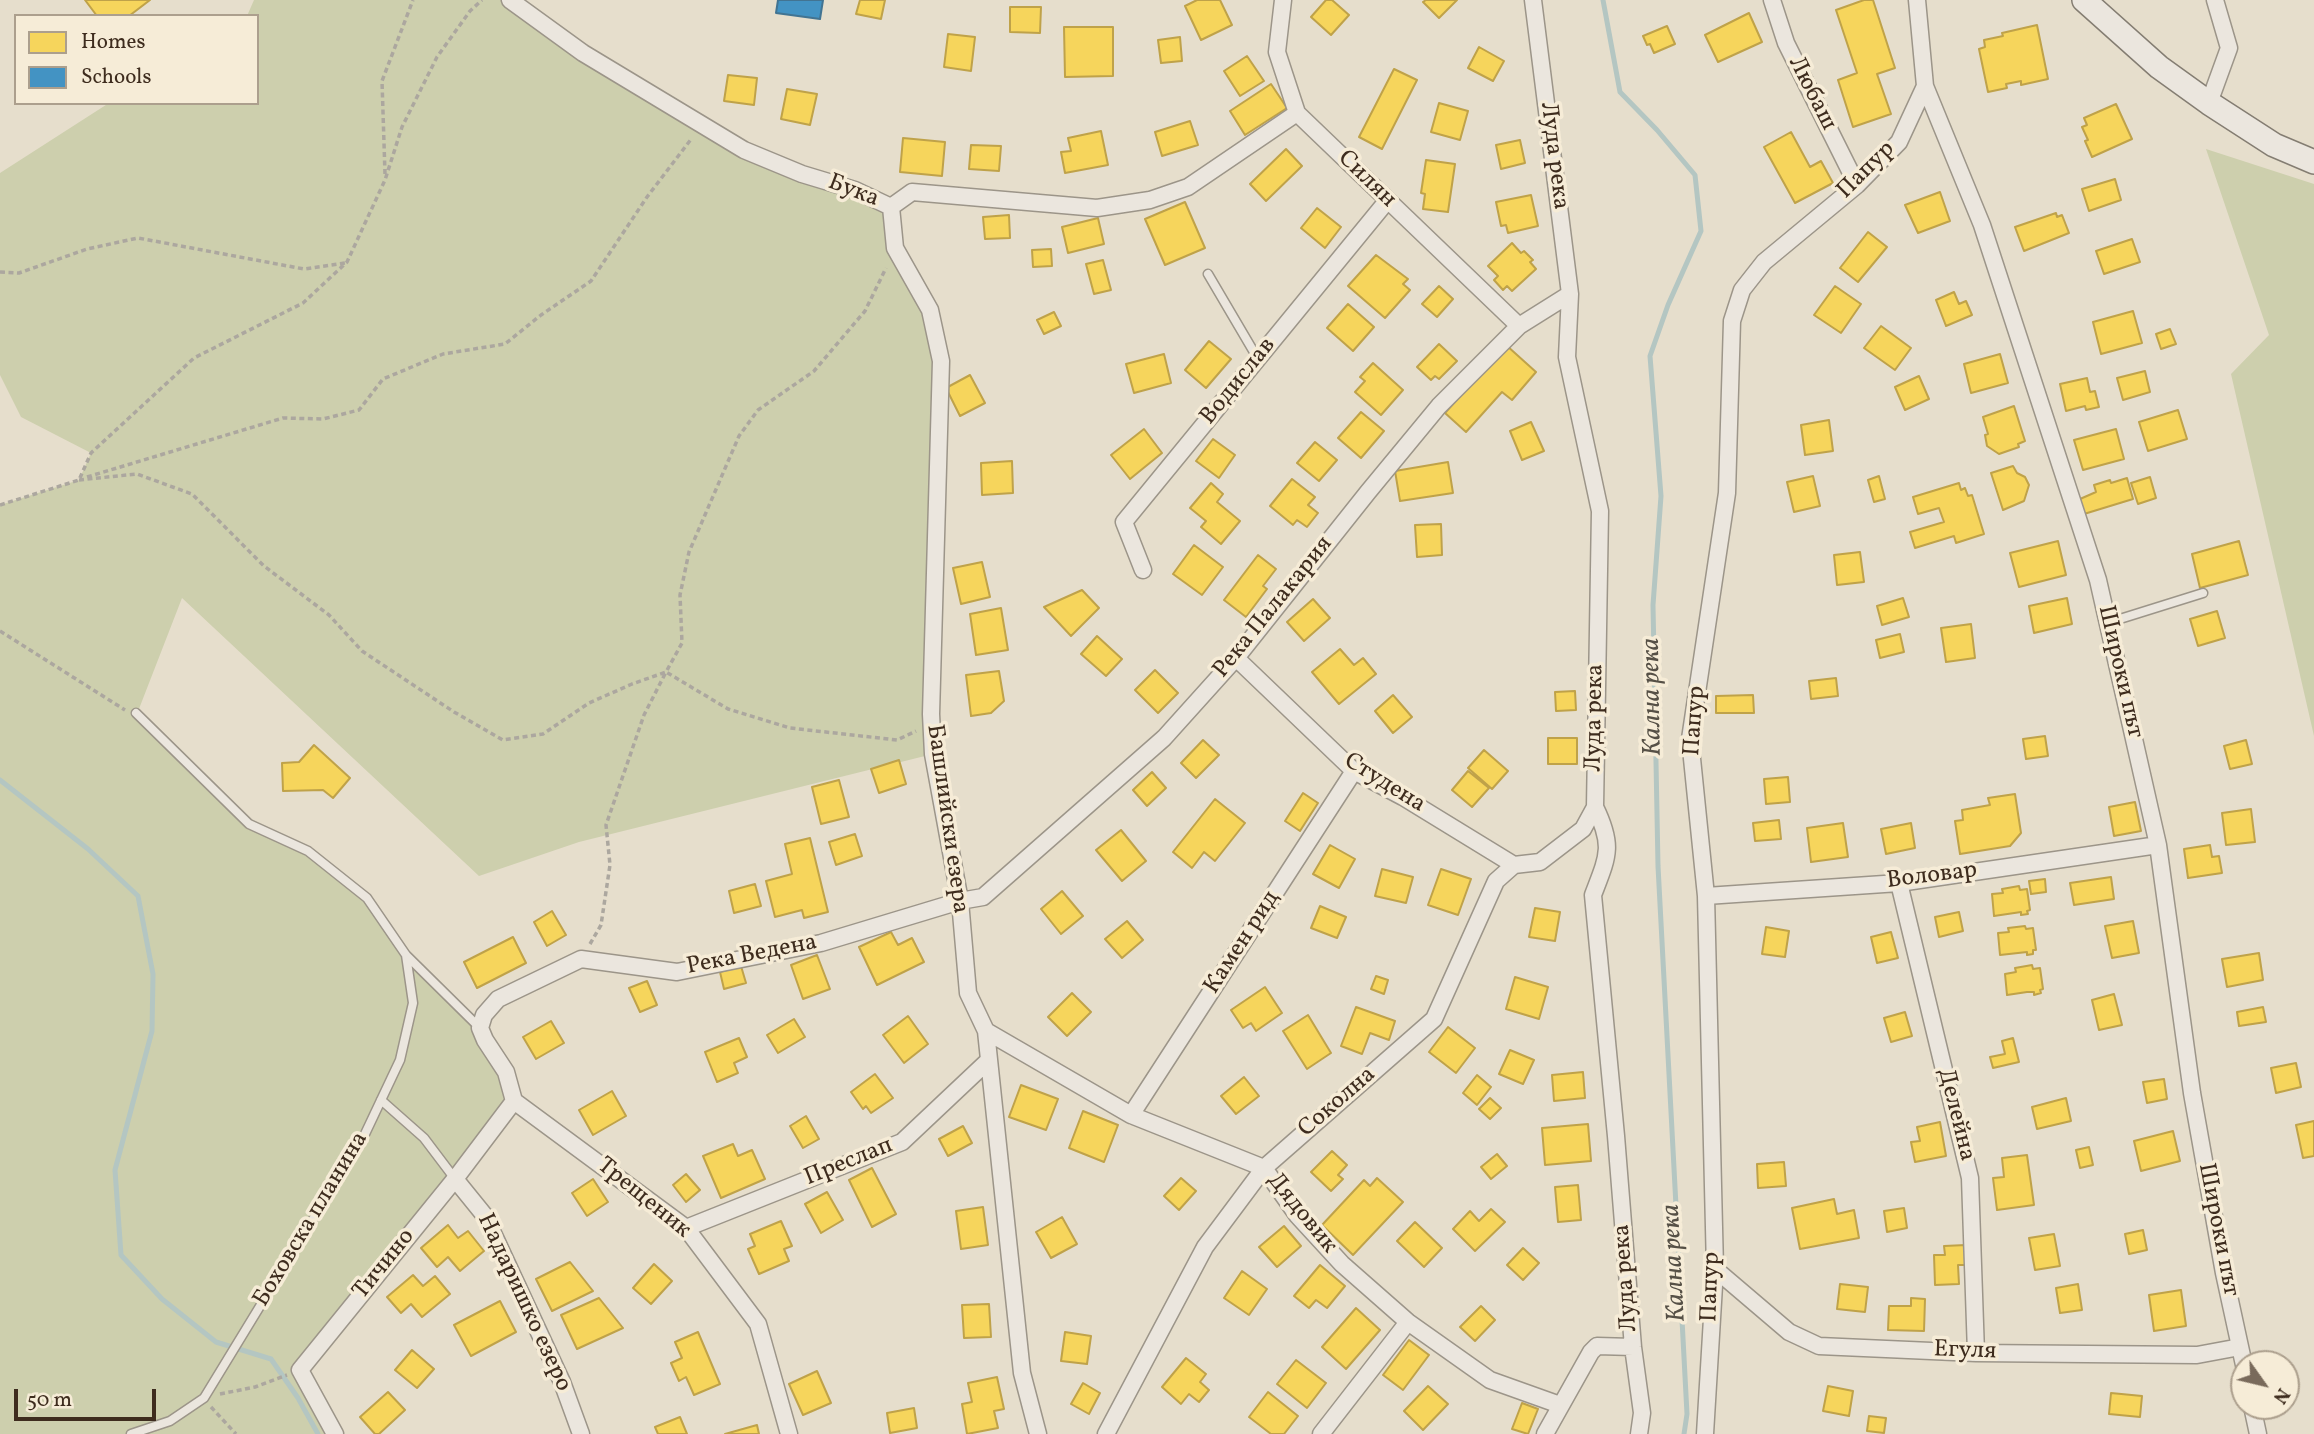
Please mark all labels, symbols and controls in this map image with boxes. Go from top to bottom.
legend [14,14,259,105]
text: Homes [81,28,146,57]
street label: Любаш [1780,52,1842,136]
text: Schools [81,63,151,92]
street label: Луда река [1532,101,1574,211]
street label: Папур [1832,136,1902,206]
street label: Силян [1331,145,1401,215]
street label: Бука [823,169,883,215]
street label: Водислав [1195,333,1283,431]
street label: Река Палакария [1208,531,1340,685]
street label: Широки път [2090,603,2148,741]
water label: Кална река [1637,638,1671,756]
street label: Луда река [1581,664,1611,772]
street label: Папур [1679,685,1713,757]
street label: Башлийски езера [918,723,974,915]
street label: Студена [1338,748,1430,820]
street label: Воловар [1885,857,1979,897]
street label: Камен рид [1199,886,1287,1000]
street label: Река Ведена [684,929,820,983]
street label: Соколна [1293,1062,1383,1144]
street label: Делейна [1930,1066,1980,1164]
street label: Боховска планина [248,1127,376,1313]
street label: Преслап [801,1132,897,1194]
street label: Трещеник [590,1152,696,1246]
street label: Широки път [2190,1161,2244,1299]
street label: Дядовик [1260,1168,1342,1260]
water label: Кална река [1657,1203,1695,1323]
street label: Надаришко езеро [469,1210,577,1396]
street label: Луда река [1609,1223,1645,1333]
street label: Тичино [348,1224,422,1306]
street label: Папур [1696,1251,1728,1323]
street label: Егуля [1933,1337,1997,1367]
north arrow [2230,1350,2300,1420]
scale bar [18,1374,159,1418]
text: N [2266,1383,2295,1409]
text: 50 m [27,1386,72,1415]

